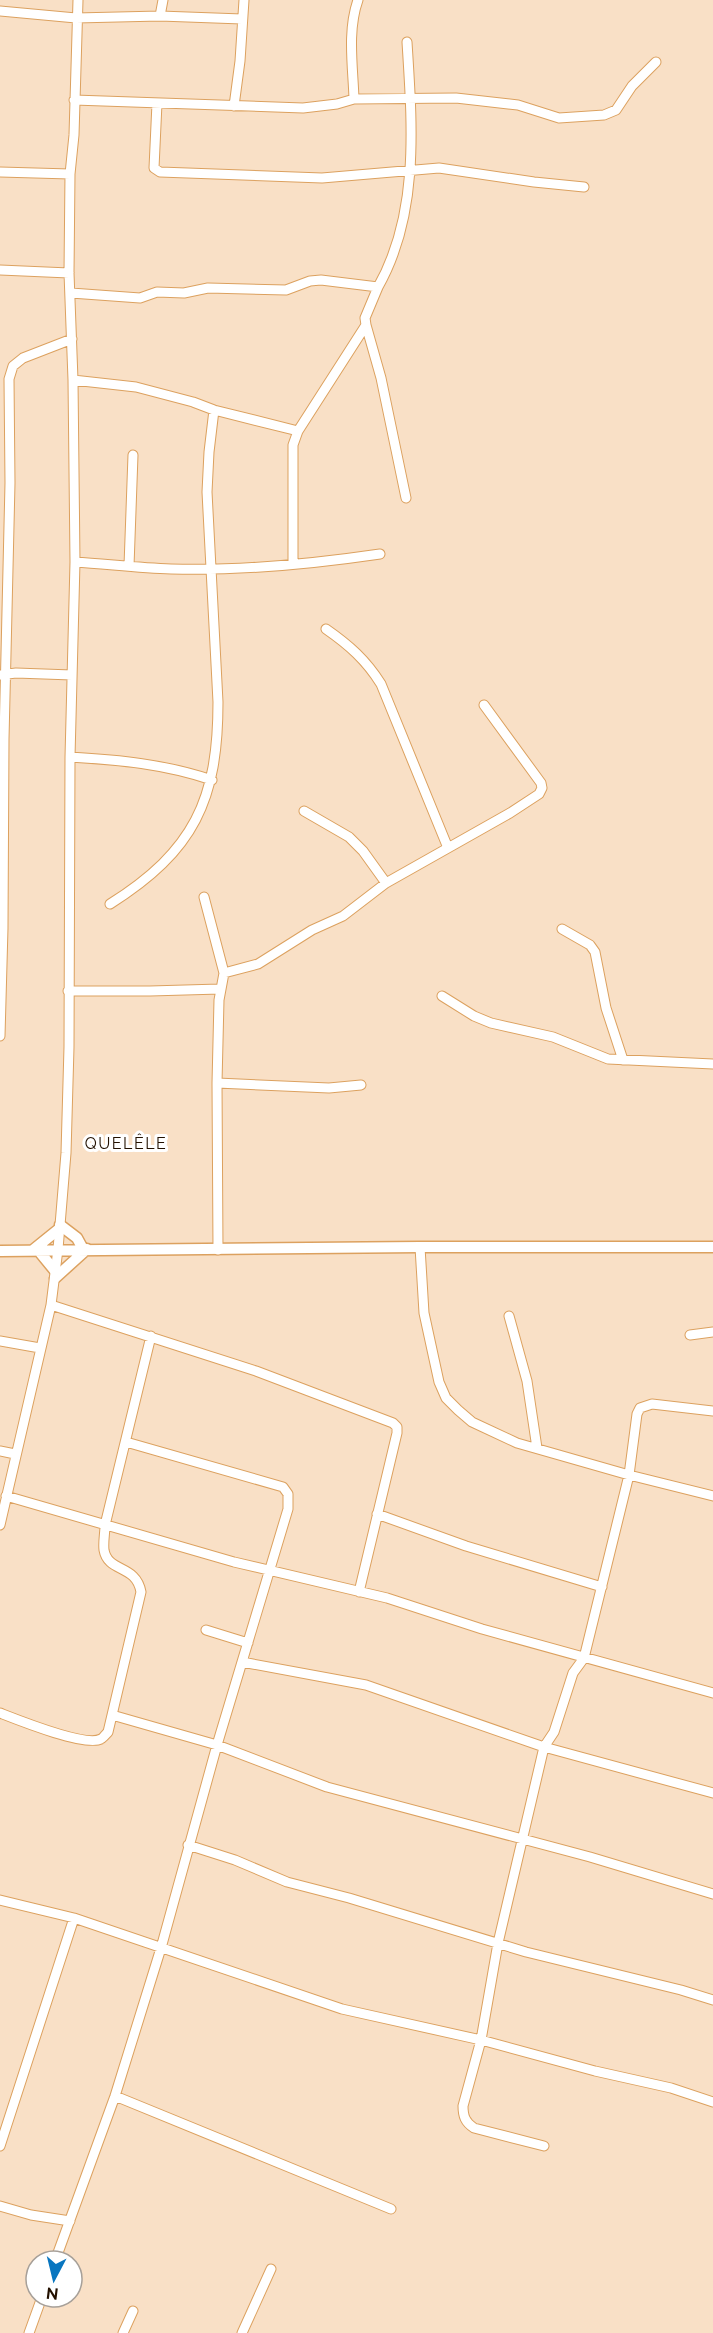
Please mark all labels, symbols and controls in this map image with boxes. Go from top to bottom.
district label: QUELÊLE [85,1133,167,1153]
north arrow [24,2249,84,2309]
text: N [45,2283,59,2304]

